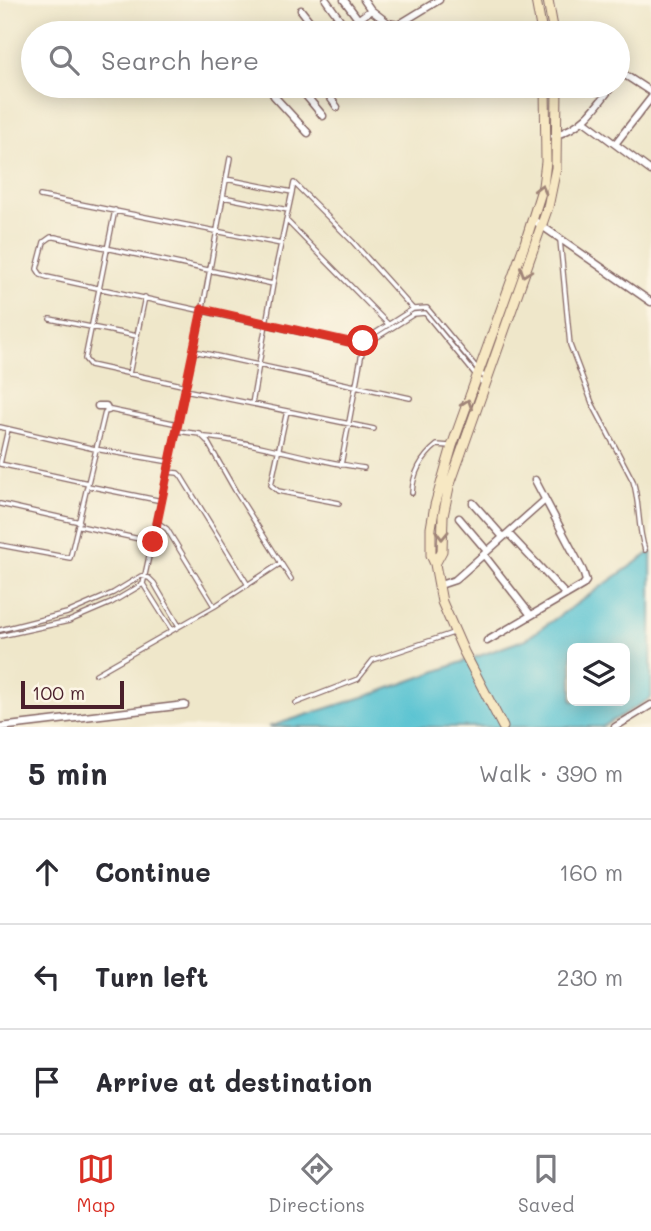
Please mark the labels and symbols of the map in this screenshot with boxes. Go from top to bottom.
one-way arrow [533,183,547,195]
one-way arrow [519,265,533,277]
route start [347,325,378,356]
one-way arrow [459,399,473,411]
route end [137,526,168,557]
one-way arrow [434,530,450,540]
scale bar [21,678,124,710]

